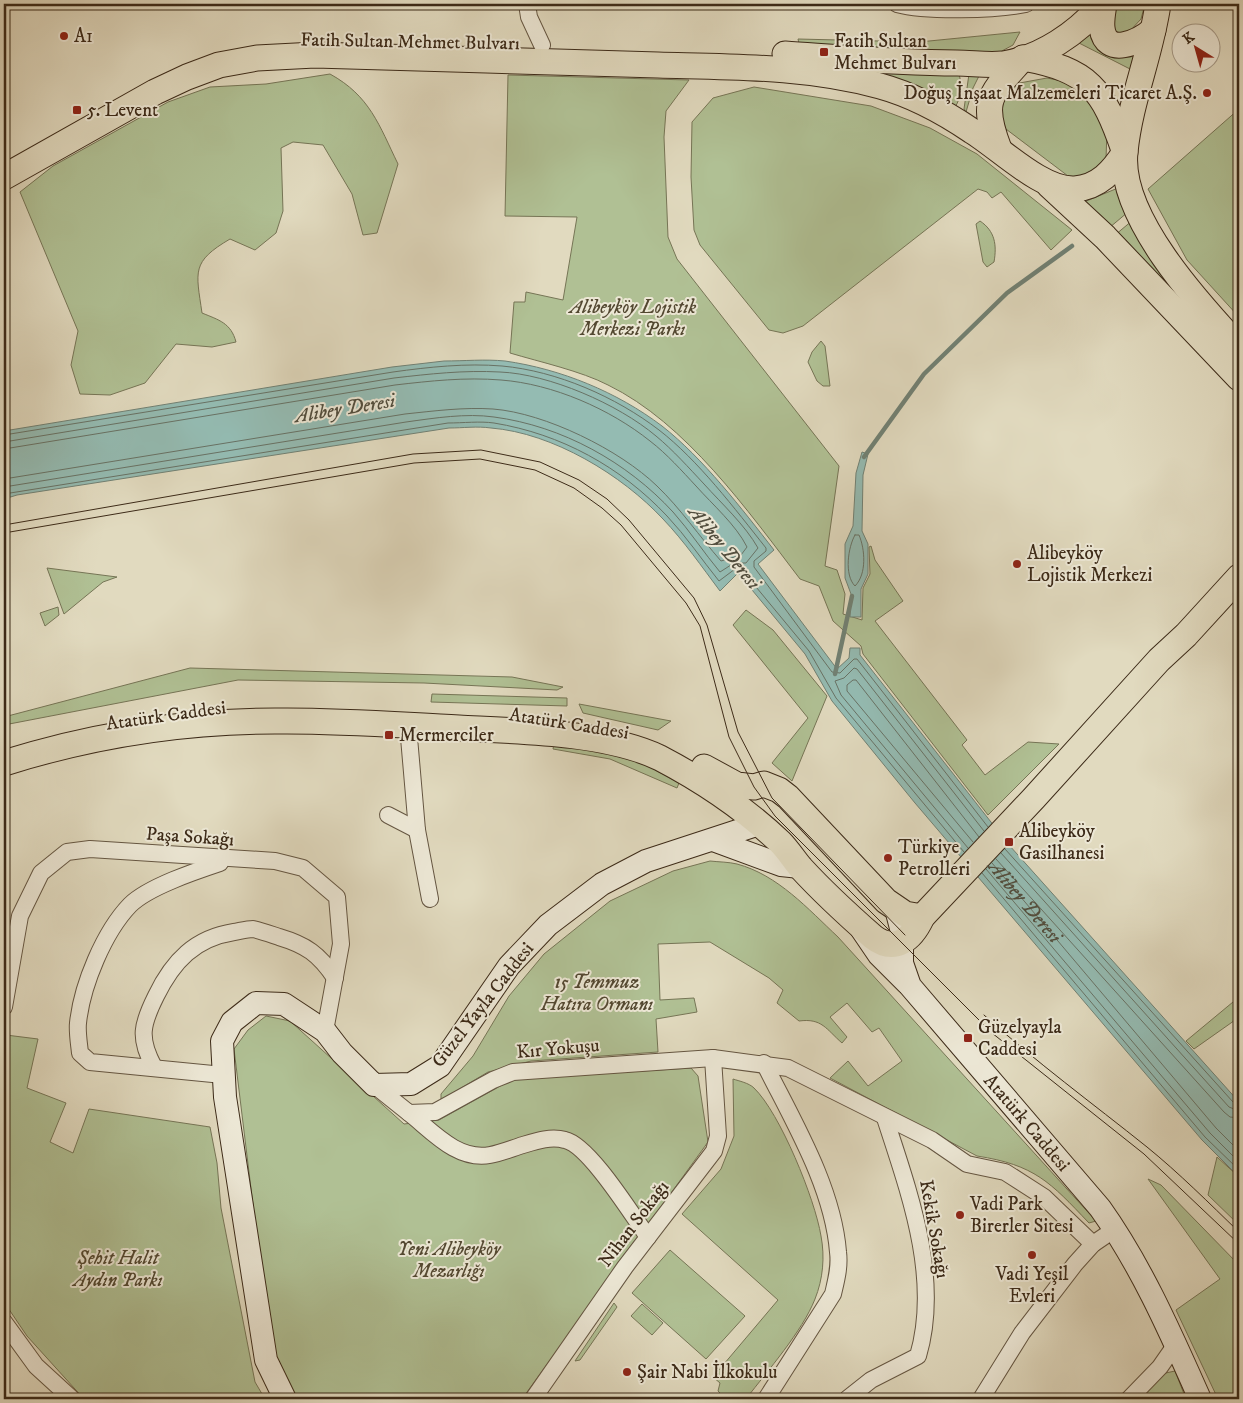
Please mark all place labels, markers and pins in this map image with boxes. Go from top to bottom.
place label: A1 [74,25,93,48]
marker: A1 [58,30,70,42]
place label: Fatih Sultan Mehmet Bulvarı [834,30,956,75]
marker: Fatih Sultan Mehmet Bulvarı [818,46,830,58]
place label: Doğuş İnşaat Malzemeleri Ticaret A.Ş. [903,81,1197,105]
marker: Doğuş İnşaat Malzemeleri Ticaret A.Ş. [1201,87,1213,99]
place label: 5. Levent [87,99,158,122]
marker: 5. Levent [71,104,83,116]
place label: Alibeyköy Lojistik Merkezi [1027,542,1152,587]
marker: Alibeyköy Lojistik Merkezi [1011,558,1023,570]
place label: Mermerciler [399,724,494,747]
marker: Mermerciler [383,729,395,741]
place label: Alibeyköy Gasilhanesi [1019,820,1104,865]
place label: Türkiye Petrolleri [898,836,970,881]
marker: Alibeyköy Gasilhanesi [1003,836,1015,848]
marker: Türkiye Petrolleri [882,852,894,864]
place label: Güzelyayla Caddesi [978,1016,1061,1061]
marker: Güzelyayla Caddesi [962,1032,974,1044]
place label: Vadi Park Birerler Sitesi [969,1193,1073,1238]
marker: Vadi Park Birerler Sitesi [954,1209,966,1221]
marker: Vadi Yeşil Evleri [1026,1249,1038,1261]
place label: Vadi Yeşil Evleri [995,1263,1069,1308]
place label: Şair Nabi İlkokulu [637,1360,777,1384]
marker: Şair Nabi İlkokulu [621,1366,633,1378]

